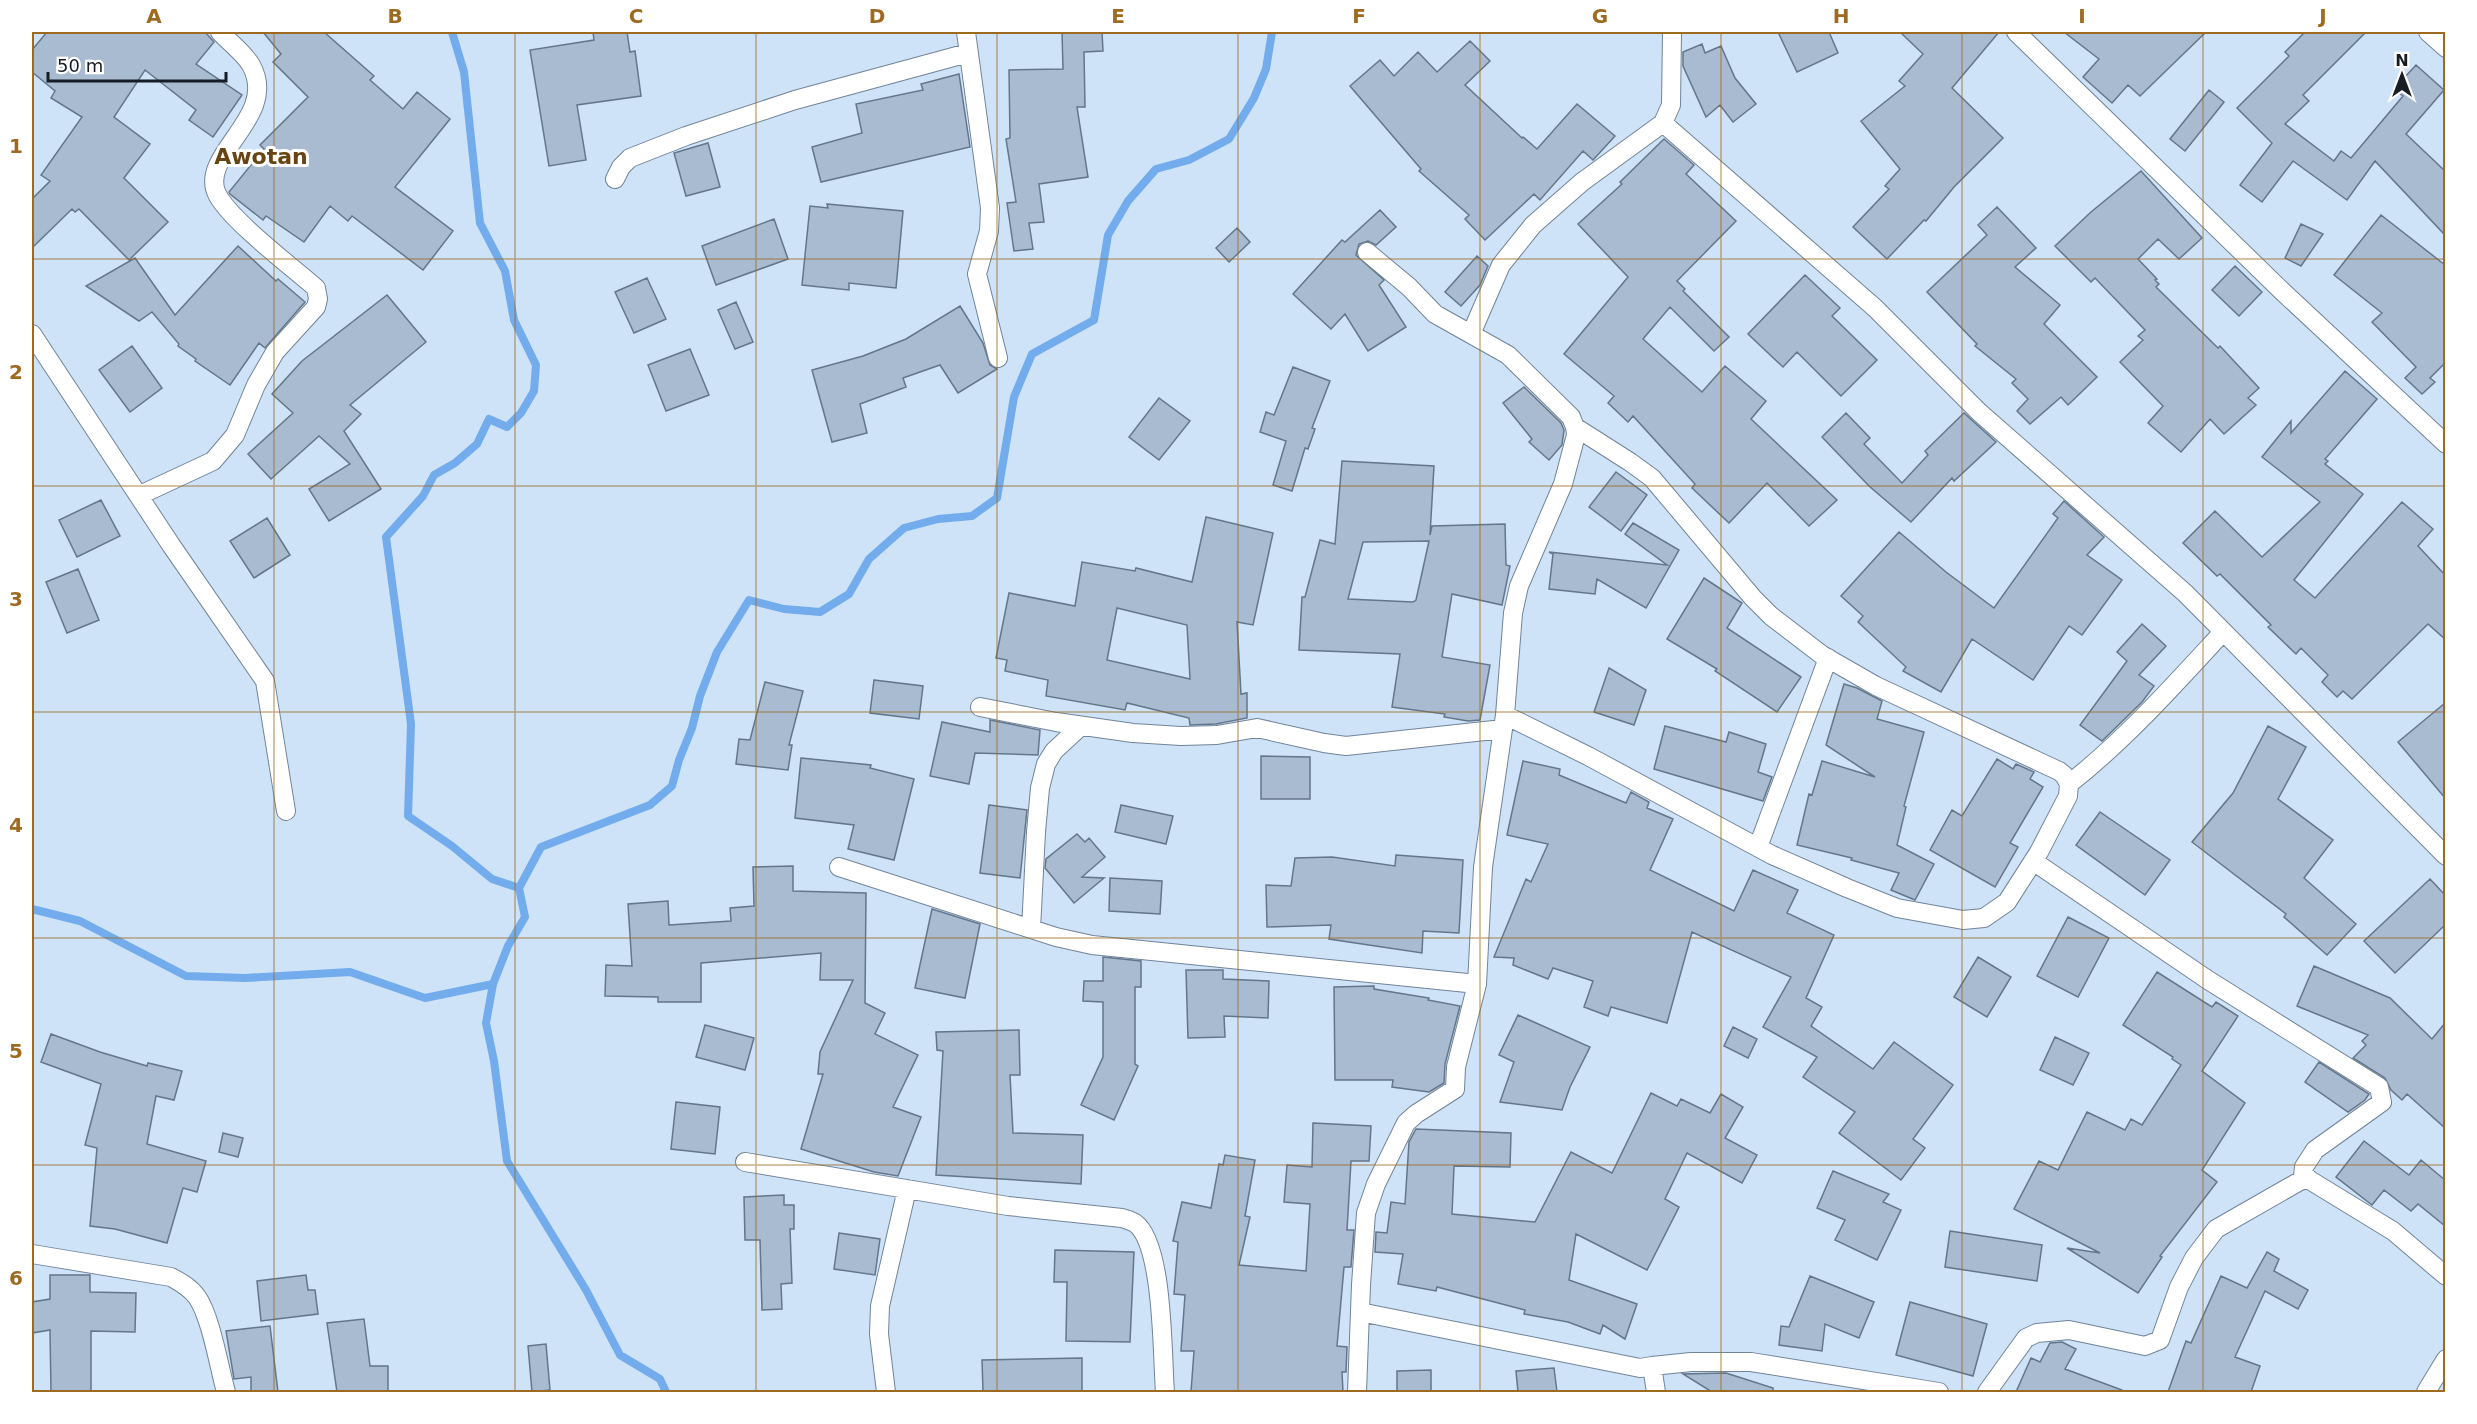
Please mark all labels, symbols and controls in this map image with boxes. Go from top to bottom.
text: A [146,4,162,28]
text: B [387,4,403,28]
text: C [629,4,643,28]
text: D [869,4,885,28]
text: E [1111,4,1125,28]
text: F [1352,4,1366,28]
text: G [1592,4,1608,28]
text: H [1833,4,1849,28]
text: I [2078,4,2086,28]
text: J [2317,4,2327,28]
scale bar [48,45,226,83]
north arrow [2372,45,2432,105]
text: N [2395,51,2409,70]
text: 50 m [57,55,103,76]
text: 1 [9,134,23,158]
district label: Awotan [214,144,308,169]
text: 2 [9,360,23,384]
text: 3 [9,587,23,611]
text: 4 [9,813,23,837]
text: 5 [9,1039,23,1063]
text: 6 [9,1266,23,1290]

